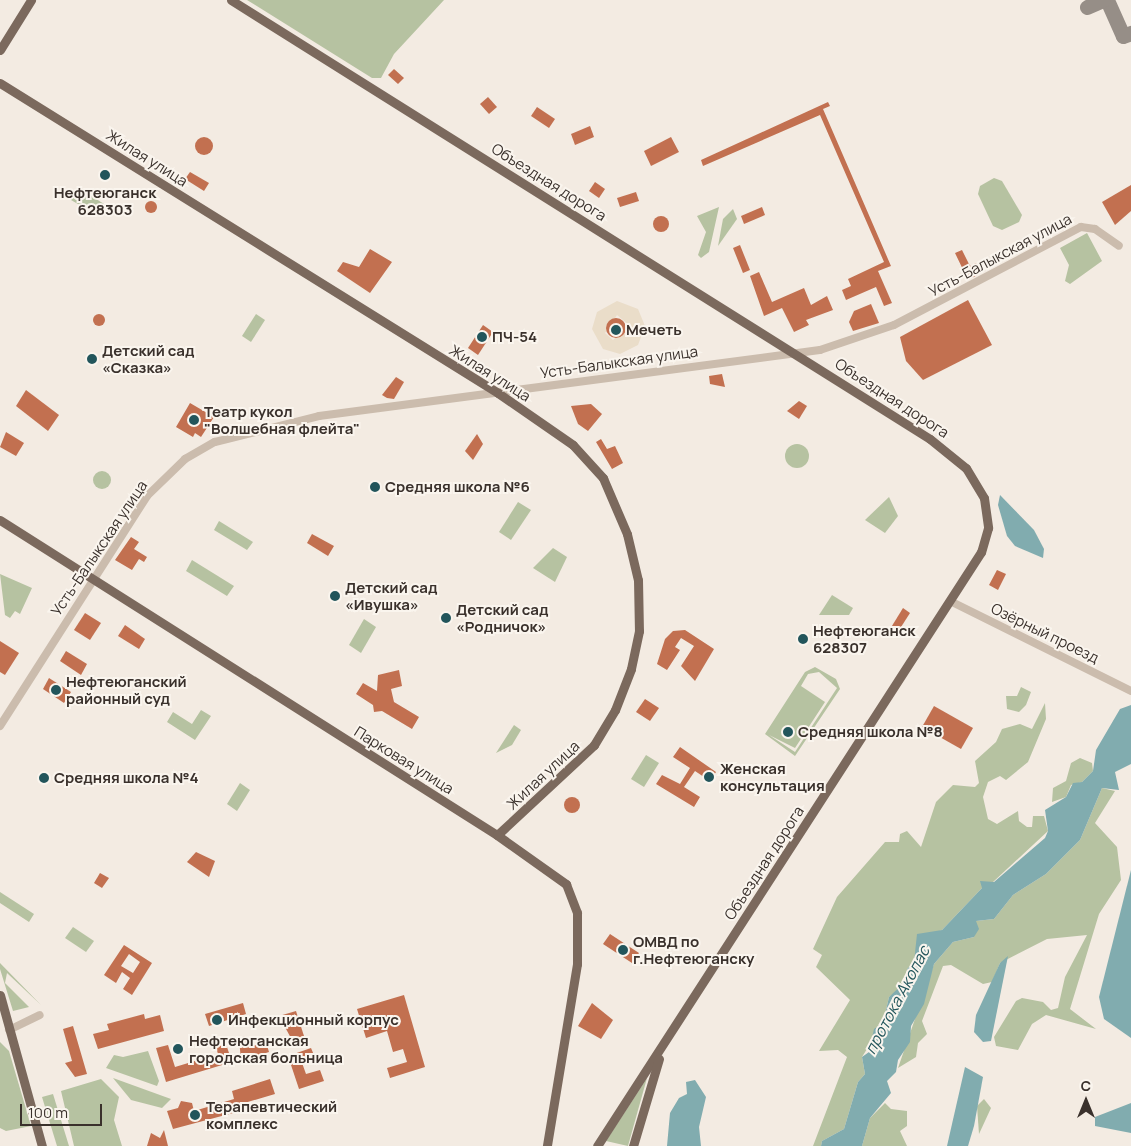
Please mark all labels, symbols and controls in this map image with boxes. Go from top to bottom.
street label: Жилая улица [103,126,191,190]
street label: Объездная дорога [488,139,610,225]
marker: Нефтеюганск 628303 [99,169,111,181]
place label: Нефтеюганск 628303 [54,183,156,218]
street label: Усть-Балыкская улица [925,210,1075,300]
place label: Мечеть [626,321,682,339]
marker: Мечеть [610,324,622,336]
place label: ПЧ-54 [492,328,537,346]
marker: ПЧ-54 [476,331,488,343]
place label: Детский сад «Сказка» [102,341,194,376]
street label: Жилая улица [446,341,534,405]
street label: Усть-Балыкская улица [539,342,699,382]
marker: Детский сад «Сказка» [86,353,98,365]
street label: Объездная дорога [832,354,952,442]
place label: Театр кукол "Волшебная флейта" [204,402,360,437]
marker: Театр кукол "Волшебная флейта" [188,414,200,426]
street label: Усть-Балыкская улица [47,477,151,619]
place label: Средняя школа №6 [385,478,530,496]
marker: Средняя школа №6 [369,481,381,493]
place label: Детский сад «Ивушка» [345,578,437,613]
marker: Детский сад «Ивушка» [329,590,341,602]
street label: Озёрный проезд [988,599,1102,667]
place label: Детский сад «Родничок» [456,600,548,635]
marker: Детский сад «Родничок» [440,612,452,624]
place label: Нефтеюганск 628307 [813,621,915,656]
marker: Нефтеюганск 628307 [797,633,809,645]
place label: Нефтеюганский районный суд [66,672,187,707]
marker: Нефтеюганский районный суд [50,684,62,696]
street label: Парковая улица [351,722,457,798]
place label: Средняя школа №8 [798,723,943,741]
marker: Средняя школа №8 [782,726,794,738]
street label: Жилая улица [503,737,583,813]
place label: Женская консультация [720,759,825,794]
place label: Средняя школа №4 [54,769,199,787]
marker: Женская консультация [702,770,716,784]
marker: Средняя школа №4 [38,772,50,784]
street label: Объездная дорога [720,803,808,923]
place label: ОМВД по г.Нефтеюганску [633,932,754,967]
water label: протока Акопас [860,943,934,1057]
marker: ОМВД по г.Нефтеюганску [617,944,629,956]
place label: Инфекционный корпус [228,1011,399,1029]
marker: Инфекционный корпус [210,1013,224,1027]
place label: Нефтеюганская городская больница [189,1031,343,1066]
marker: Нефтеюганская городская больница [171,1042,185,1056]
north arrow [1061,1076,1111,1126]
text: С [1081,1076,1091,1095]
scale bar [22,1094,105,1126]
place label: Терапевтический комплекс [206,1097,337,1132]
text: 100 m [28,1102,68,1123]
marker: Терапевтический комплекс [188,1108,202,1122]

